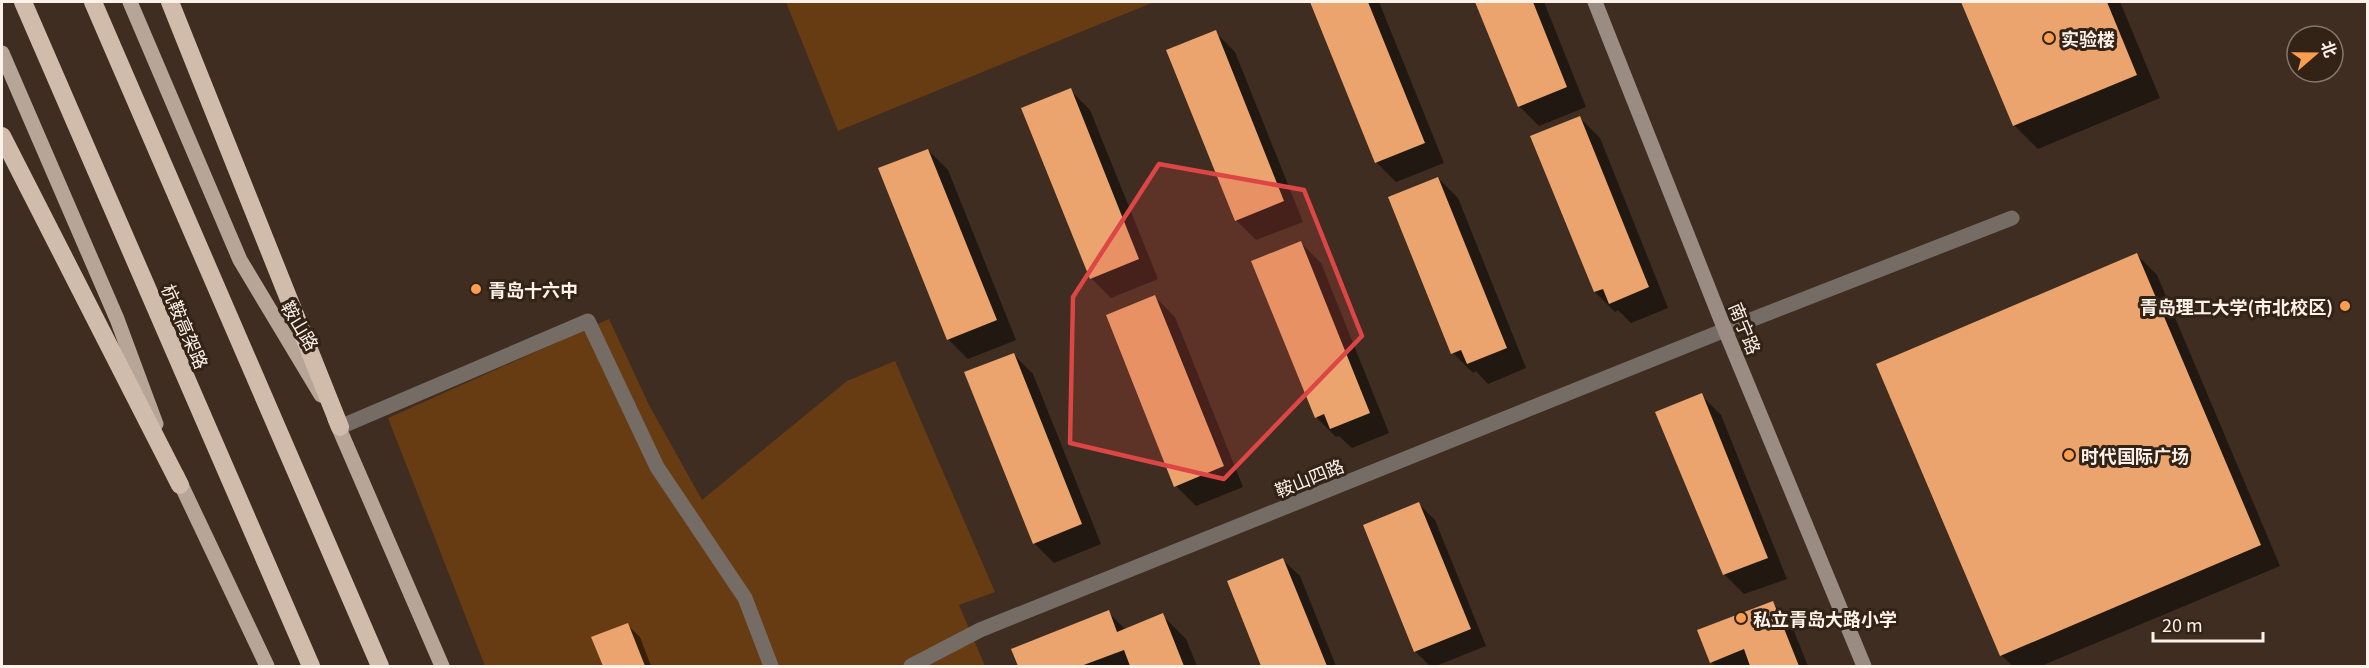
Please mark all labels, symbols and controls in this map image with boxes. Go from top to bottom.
north arrow [2285,24,2345,84]
place label: 实验楼 [2061,25,2115,51]
marker: 实验楼 [2042,31,2056,45]
text: 北 [2316,37,2344,60]
place label: 青岛十六中 [488,276,578,302]
street label: 杭鞍高架路 [156,279,216,373]
marker: 青岛十六中 [469,282,483,296]
place label: 青岛理工大学(市北校区) [2139,293,2333,319]
street label: 鞍山路 [276,295,326,355]
street label: 南宁路 [1724,298,1768,358]
marker: 青岛理工大学(市北校区) [2338,299,2352,313]
place label: 时代国际广场 [2081,442,2189,468]
marker: 时代国际广场 [2062,448,2076,462]
street label: 鞍山四路 [1271,451,1347,503]
place label: 私立青岛大路小学 [1753,605,1897,631]
scale bar [2153,605,2262,643]
marker: 私立青岛大路小学 [1734,611,1748,625]
text: 20 m [2162,611,2203,637]

